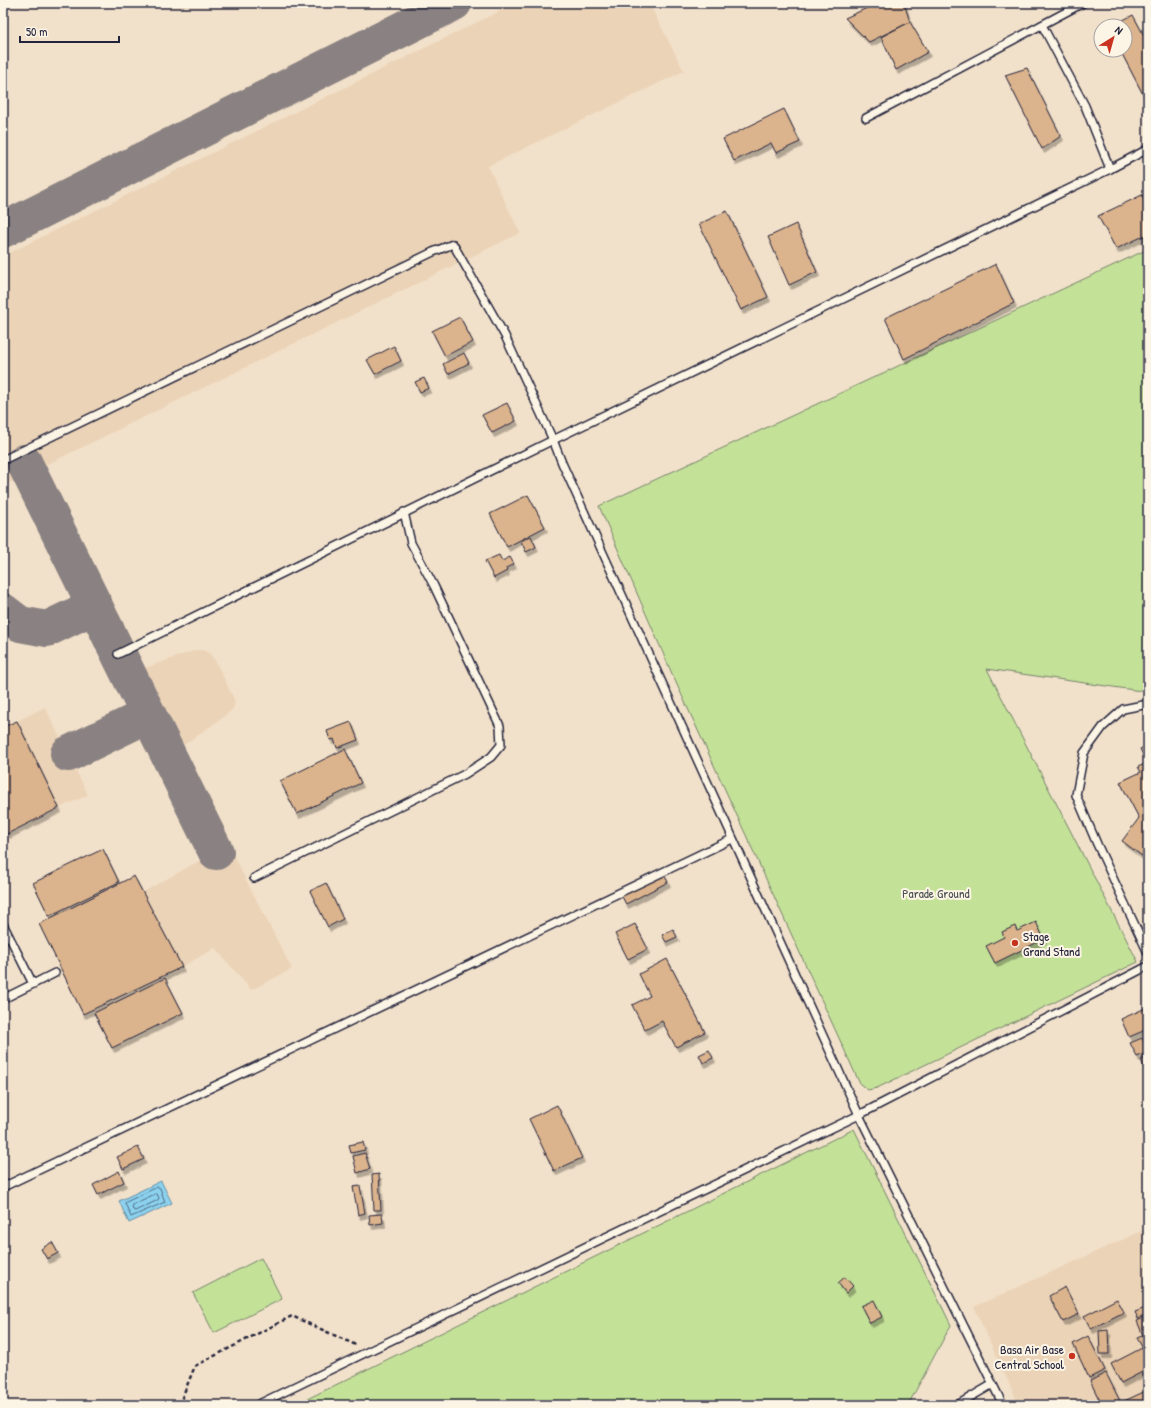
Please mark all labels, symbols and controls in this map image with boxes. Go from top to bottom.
scale bar [20,18,119,44]
north arrow [1093,18,1133,58]
text: 50 m [26,23,47,40]
text: N [1112,23,1126,37]
park label: Parade Ground [902,884,970,902]
place label: Stage Grand Stand [1023,927,1080,960]
marker: Stage Grand Stand [1010,938,1020,948]
place label: Basa Air Base Central School [994,1340,1065,1373]
marker: Basa Air Base Central School [1067,1351,1077,1361]

